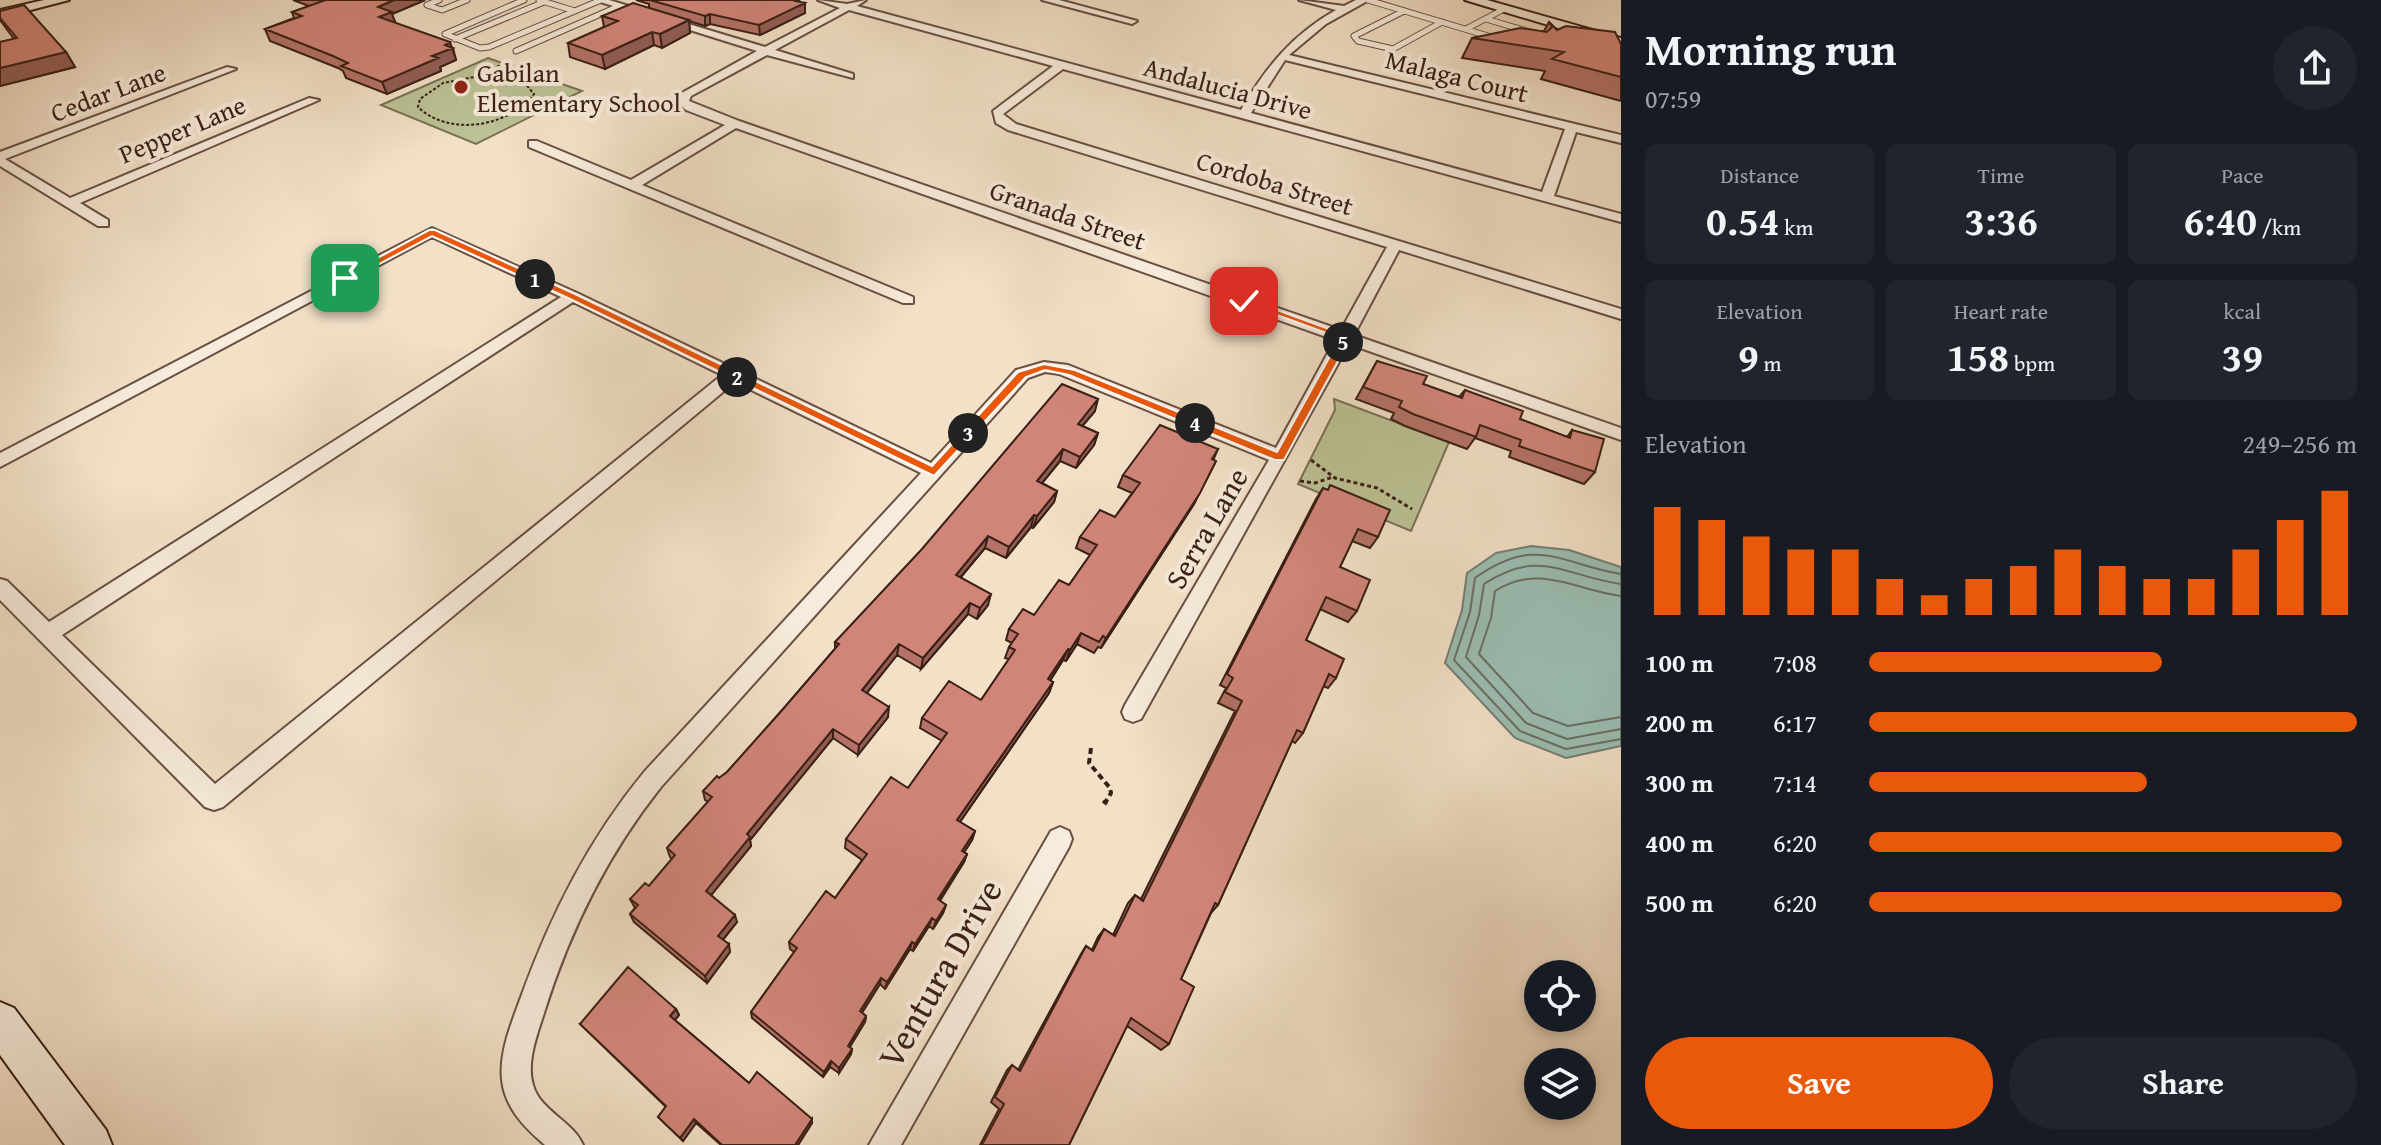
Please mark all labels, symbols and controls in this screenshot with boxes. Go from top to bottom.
text: Morning run [1645,17,1896,81]
button: share [2273,26,2357,110]
street label: Malaga Court [1382,39,1532,113]
street label: Andalucia Drive [1139,47,1317,129]
street label: Cedar Lane [45,52,171,132]
place label: Gabilan Elementary School [477,53,681,122]
marker: Gabilan Elementary School [452,78,470,96]
text: 07:59 [1645,79,1701,118]
street label: Pepper Lane [112,85,252,173]
street label: Cordoba Street [1192,141,1358,225]
text: Distance [1720,159,1799,191]
text: Time [1978,159,2024,191]
text: Pace [2221,159,2263,191]
street label: Granada Street [985,170,1151,260]
text: 0.54 [1706,191,1779,250]
text: 3:36 [1964,191,2038,250]
text: 6:40 [2183,191,2257,250]
text: km [1779,211,1813,243]
text: /km [2257,211,2301,243]
pin [311,244,379,312]
icon: arrive [323,256,367,300]
pin: 1 [515,259,555,299]
text: 1 [529,263,541,295]
pin [1210,267,1278,335]
icon: check [1222,279,1266,323]
text: Elevation [1717,295,1803,327]
text: Heart rate [1954,295,2048,327]
text: kcal [2224,295,2261,327]
pin: 5 [1323,322,1363,362]
text: 5 [1337,326,1349,358]
text: 9 [1738,327,1759,386]
text: 158 [1947,327,2009,386]
text: 39 [2222,327,2263,386]
text: m [1759,347,1781,379]
text: bpm [2009,347,2055,379]
pin: 2 [717,357,757,397]
text: 2 [731,361,743,393]
pin: 4 [1175,403,1215,443]
text: 4 [1189,407,1201,439]
pin: 3 [948,413,988,453]
text: 3 [962,417,974,449]
text: Elevation [1645,424,1747,463]
text: 249–256 m [2243,424,2357,463]
street label: Serra Lane [1154,459,1258,597]
text: 100 m [1645,643,1713,682]
text: 7:08 [1773,643,1817,682]
text: 200 m [1645,703,1713,742]
text: 6:17 [1773,703,1817,742]
text: 300 m [1645,763,1713,802]
text: 7:14 [1773,763,1817,802]
text: 400 m [1645,823,1713,862]
text: 6:20 [1773,823,1817,862]
street label: Ventura Drive [863,868,1015,1078]
text: 500 m [1645,883,1713,922]
text: 6:20 [1773,883,1817,922]
map controls [1524,960,1596,1120]
button: locate [1524,960,1596,1032]
button: Save [1645,1037,1993,1129]
button: Share [2009,1037,2357,1129]
button: layers [1524,1048,1596,1120]

